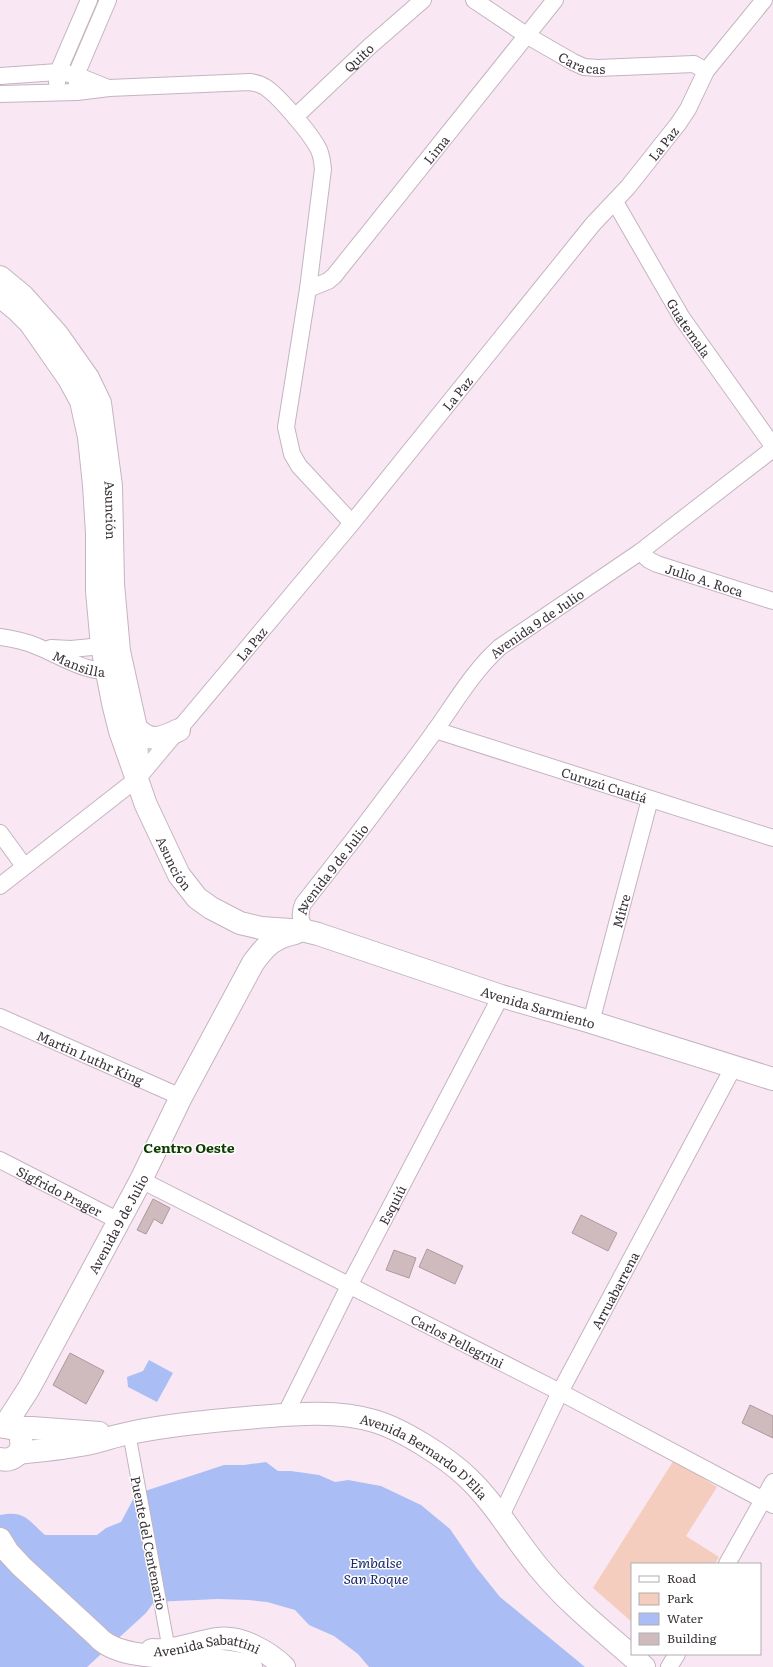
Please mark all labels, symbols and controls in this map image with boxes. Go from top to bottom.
street label: Quito [339,38,378,76]
street label: Caracas [555,46,606,78]
street label: La Paz [643,122,682,164]
street label: Lima [418,131,453,168]
street label: Guatemala [663,294,716,361]
street label: La Paz [437,372,476,414]
street label: Asunción [101,479,122,540]
street label: Julio A. Roca [663,558,746,601]
street label: Avenida 9 de Julio [485,583,588,662]
street label: La Paz [231,622,271,664]
street label: Mansilla [50,645,106,681]
street label: Curuzú Cuatiá [559,762,650,807]
street label: Avenida 9 de Julio [291,819,372,916]
street label: Asunción [152,833,197,894]
street label: Mitre [607,891,634,930]
street label: Avenida Sarmiento [479,980,598,1032]
street label: Martin Luthr King [34,1025,148,1089]
district label: Centro Oeste [143,1137,235,1157]
street label: Sigfrido Prager [14,1161,106,1221]
street label: Avenida 9 de Julio [83,1170,152,1277]
street label: Esquiú [373,1181,410,1228]
street label: Arruabarrena [586,1248,643,1332]
street label: Carlos Pellegrini [408,1309,508,1372]
street label: Avenida Bernardo D'Elía [358,1408,493,1503]
street label: Puente del Centenario [127,1474,171,1612]
water label: Embalse San Roque [343,1552,409,1588]
legend [631,1563,761,1655]
text: Road [667,1569,697,1587]
text: Park [667,1589,694,1607]
text: Water [667,1609,703,1627]
street label: Avenida Sabattini [153,1629,265,1660]
text: Building [667,1629,717,1647]

